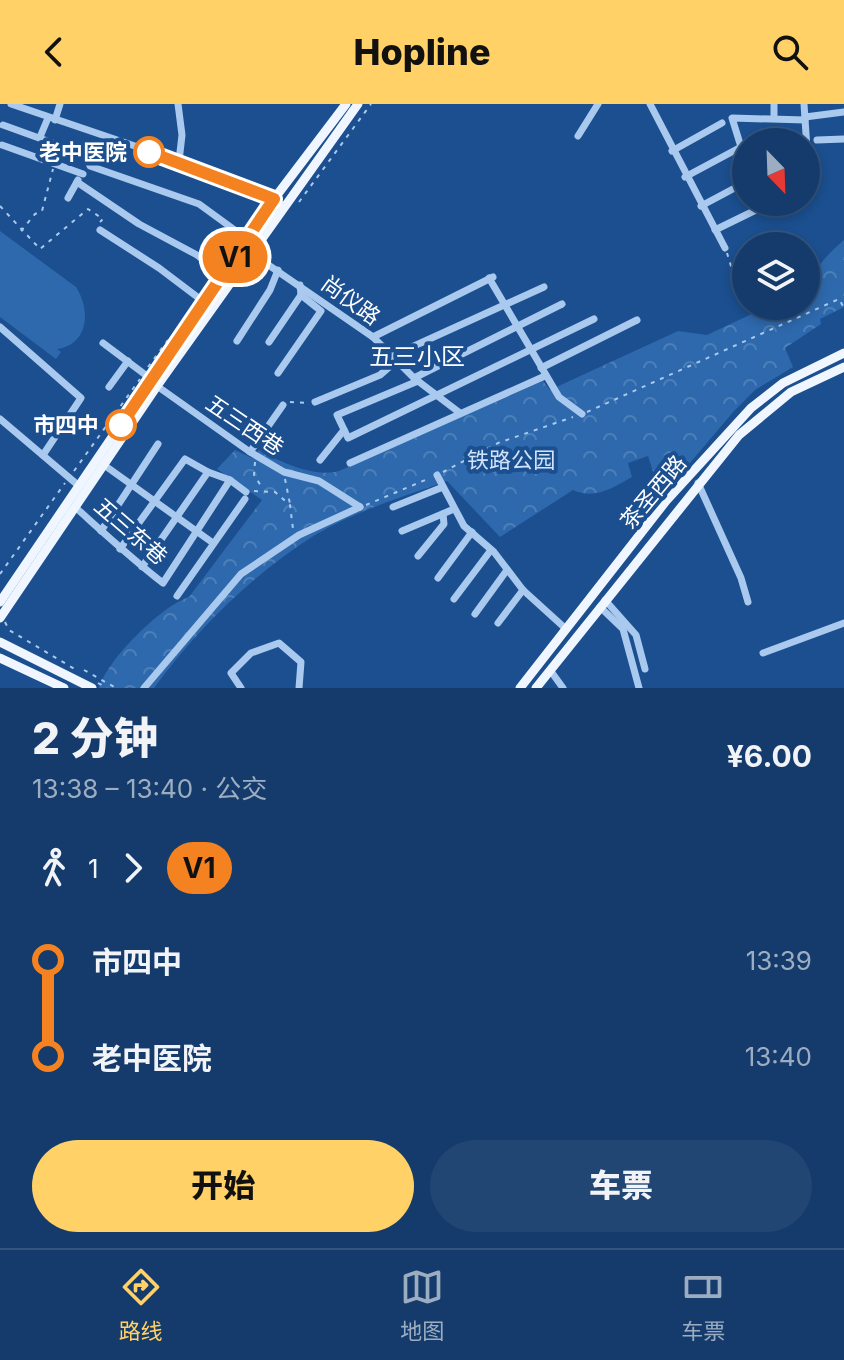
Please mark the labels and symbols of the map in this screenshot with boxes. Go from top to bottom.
north arrow [732,128,820,216]
marker: 老中医院 [134,137,164,167]
place label: 老中医院 [39,139,127,165]
line badge: V1 [199,231,271,283]
street label: 尚仪路 [317,270,385,330]
district label: 五三小区 [369,342,465,371]
street label: 五三西巷 [201,390,289,460]
marker: 市四中 [106,410,136,440]
place label: 市四中 [33,412,99,438]
park label: 铁路公园 [467,447,555,473]
street label: 茶圣西路 [615,450,691,534]
street label: 五三东巷 [89,492,173,570]

